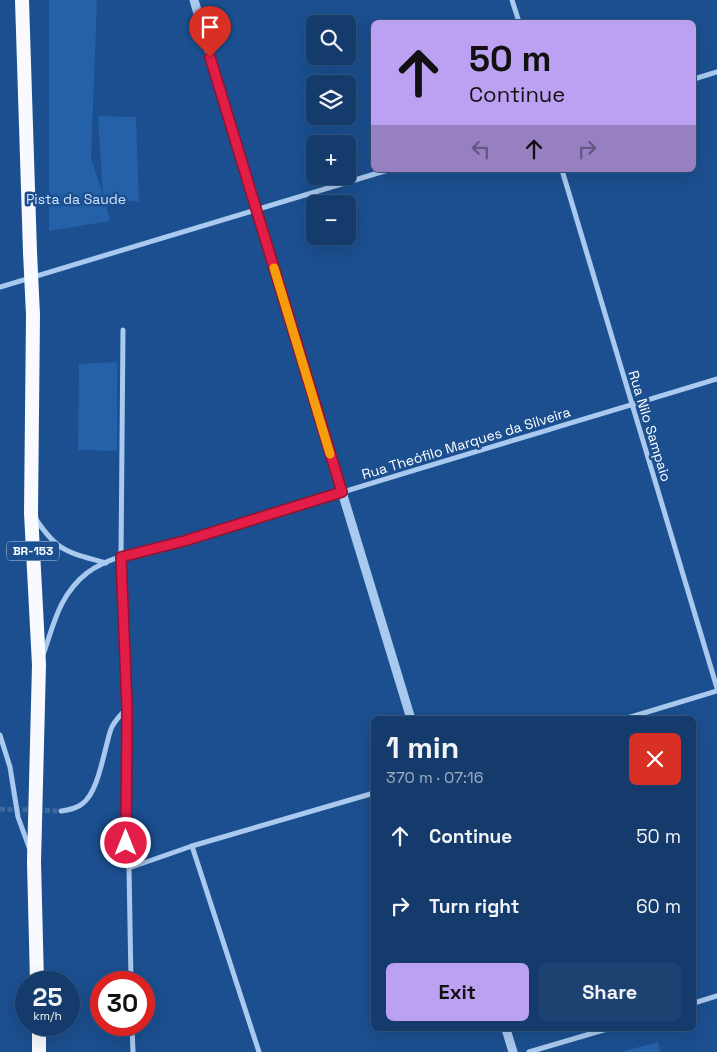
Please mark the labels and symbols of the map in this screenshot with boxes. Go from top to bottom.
pin [189,6,231,57]
park label: Pista da Saude [26,190,126,208]
street label: Rua Nilo Sampaio [625,368,675,484]
street label: Rua Theófilo Marques da Silveira [359,403,573,483]
road number: BR-153 [7,542,59,560]
position arrow [99,816,151,868]
speed limit sign: 30 [90,971,155,1036]

